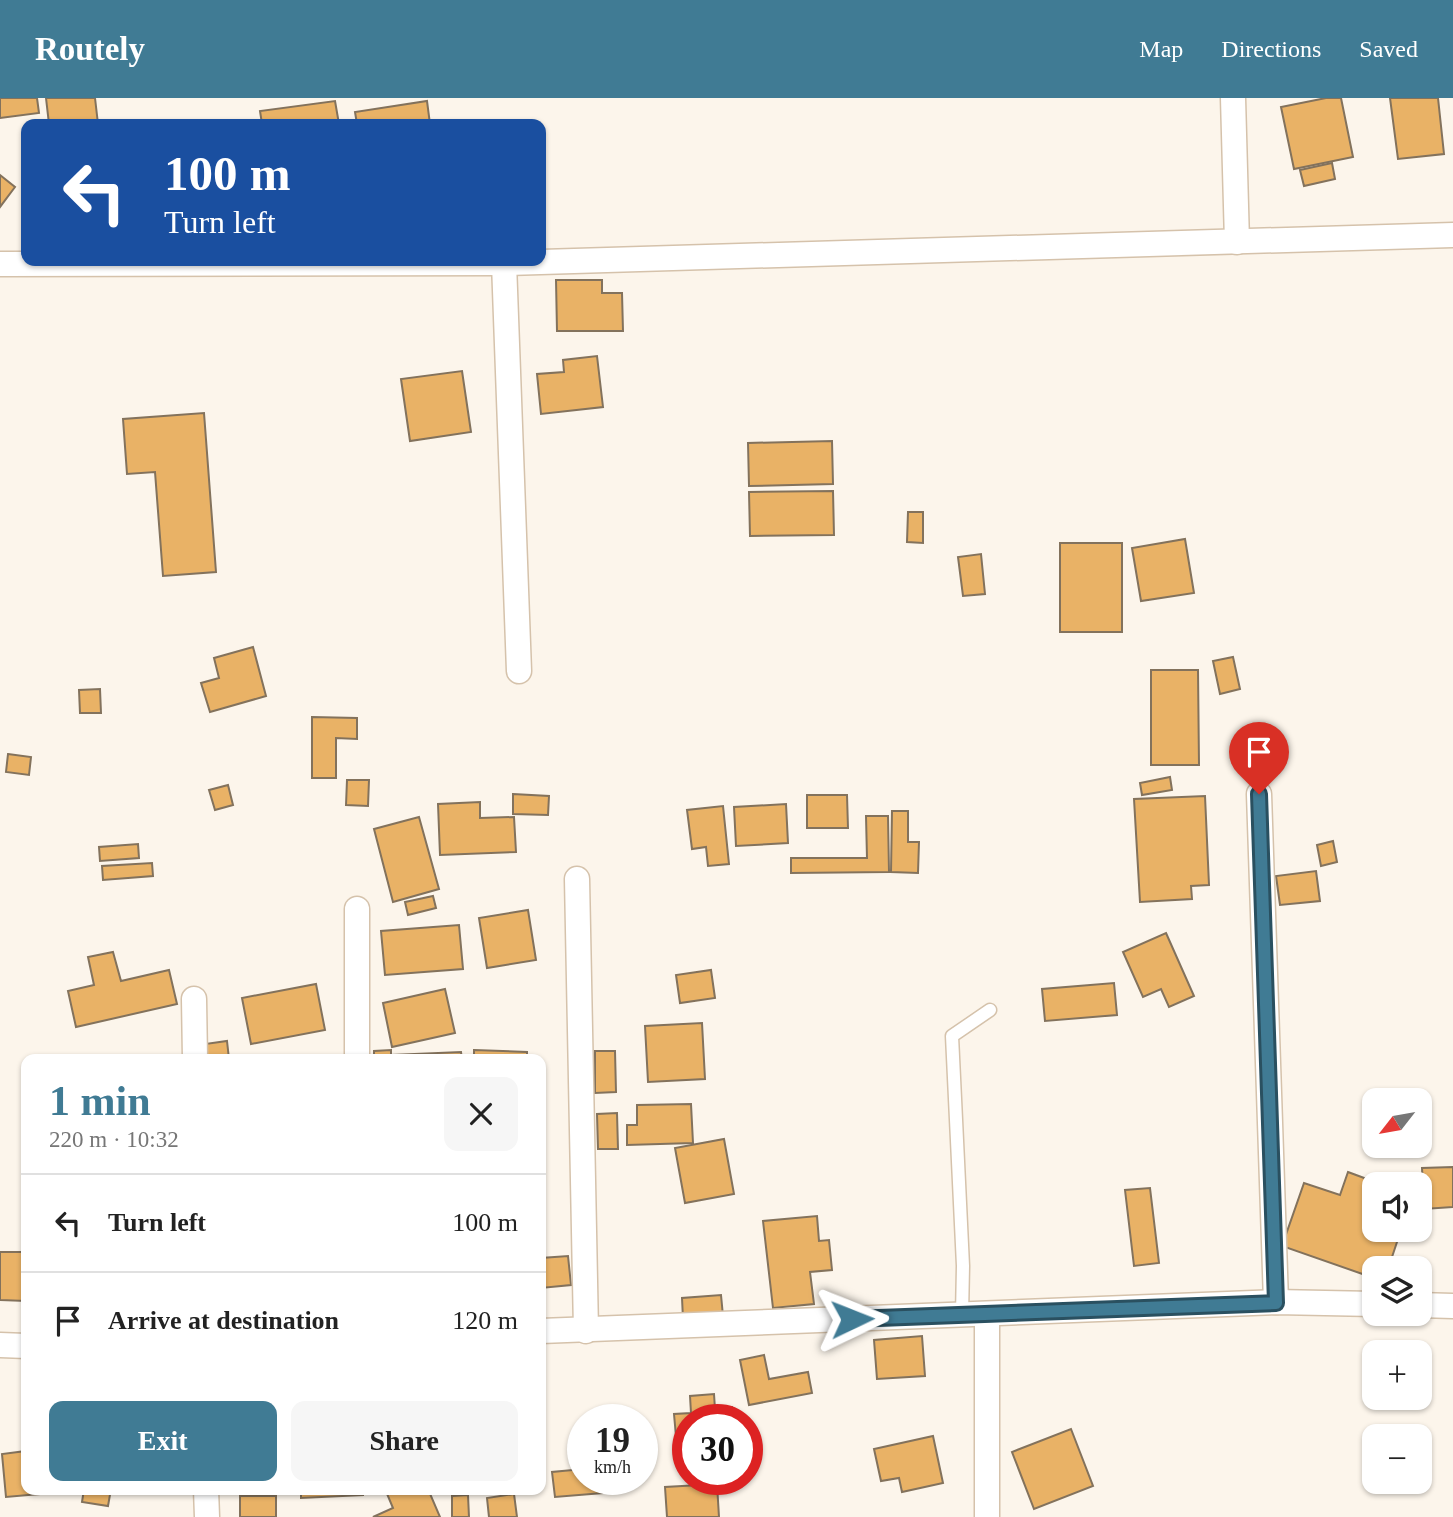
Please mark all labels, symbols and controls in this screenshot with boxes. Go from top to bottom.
text: Routely [35,31,145,67]
text: Map [1139,36,1183,62]
text: Directions [1221,36,1321,62]
text: Saved [1359,36,1418,62]
text: 100 m [164,146,291,201]
icon: left [49,147,140,238]
text: Turn left [164,204,276,240]
pin [1229,722,1289,794]
icon: arrive [1240,733,1278,771]
button: close [444,1077,518,1151]
text: 1 min [49,1078,151,1124]
north arrow [1362,1088,1432,1158]
map controls [1362,1088,1432,1494]
text: 220 m · 10:32 [49,1127,179,1152]
button: sound [1362,1172,1432,1242]
icon: left [49,1204,87,1242]
text: Turn left [108,1208,206,1237]
text: 100 m [452,1208,518,1237]
button: layers [1362,1256,1432,1326]
position arrow [815,1282,889,1356]
icon: arrive [49,1302,87,1340]
text: Arrive at destination [108,1306,339,1335]
text: 120 m [452,1306,518,1335]
button: + [1362,1340,1432,1410]
button: Exit [49,1401,277,1481]
button: Share [291,1401,518,1481]
speed limit sign: 30 [672,1404,763,1495]
text: 19 [595,1421,630,1460]
button: − [1362,1424,1432,1494]
text: km/h [594,1457,631,1477]

